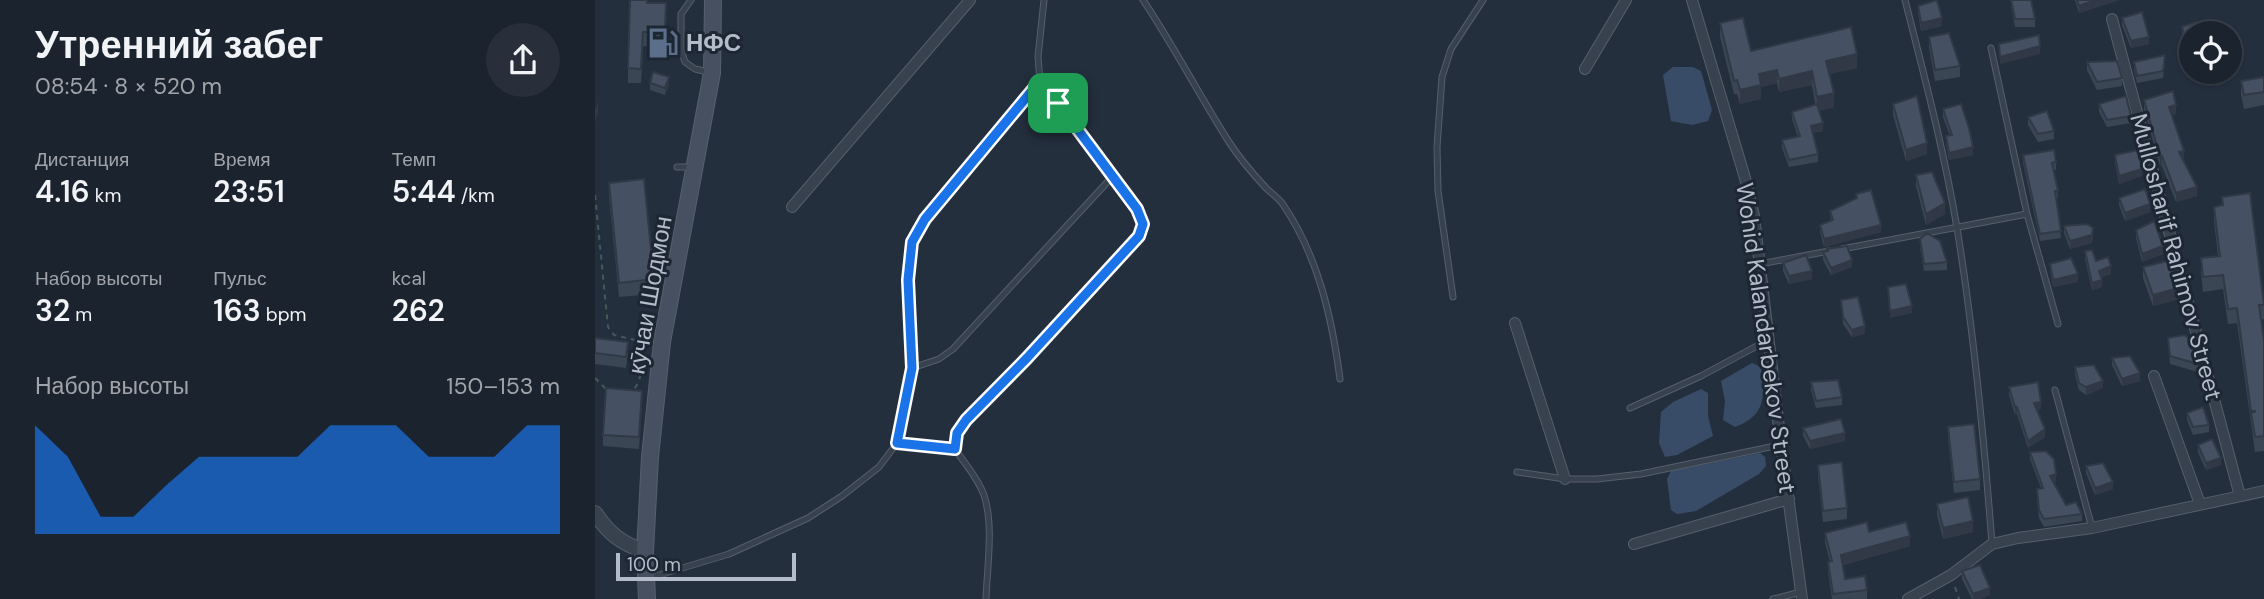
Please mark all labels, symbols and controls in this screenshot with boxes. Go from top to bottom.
text: Утренний забег [35,20,323,70]
map controls [2179,21,2242,84]
button: locate [2179,21,2242,84]
button: share [486,23,560,97]
fuel station icon: НФС [646,26,680,60]
place label: НФС [686,27,741,58]
text: 08:54 · 8 × 520 m [35,71,222,101]
pin [1028,73,1088,133]
icon: arrive [1039,84,1077,122]
street label: Mullosharif Rahimov Street [2123,110,2230,404]
text: Дистанция [35,147,129,172]
text: Время [213,147,271,172]
text: Темп [392,147,436,172]
text: 4.16 [35,172,90,211]
text: 23:51 [213,172,285,211]
text: 5:44 [392,172,456,211]
street label: Wohid Kalandarbekov Street [1729,181,1804,495]
text: km [90,183,121,208]
text: /km [456,183,495,208]
street label: кӯчаи Шодмон [620,213,679,376]
text: Набор высоты [35,266,162,291]
text: Пульс [213,266,267,291]
text: kcal [392,266,426,291]
text: 32 [35,291,70,330]
text: 163 [213,291,261,330]
text: 262 [392,291,445,330]
text: m [70,302,92,327]
text: bpm [261,302,307,327]
text: Набор высоты [35,371,189,401]
text: 150–153 m [446,371,560,401]
scale bar [616,550,796,582]
text: 100 m [627,552,681,577]

